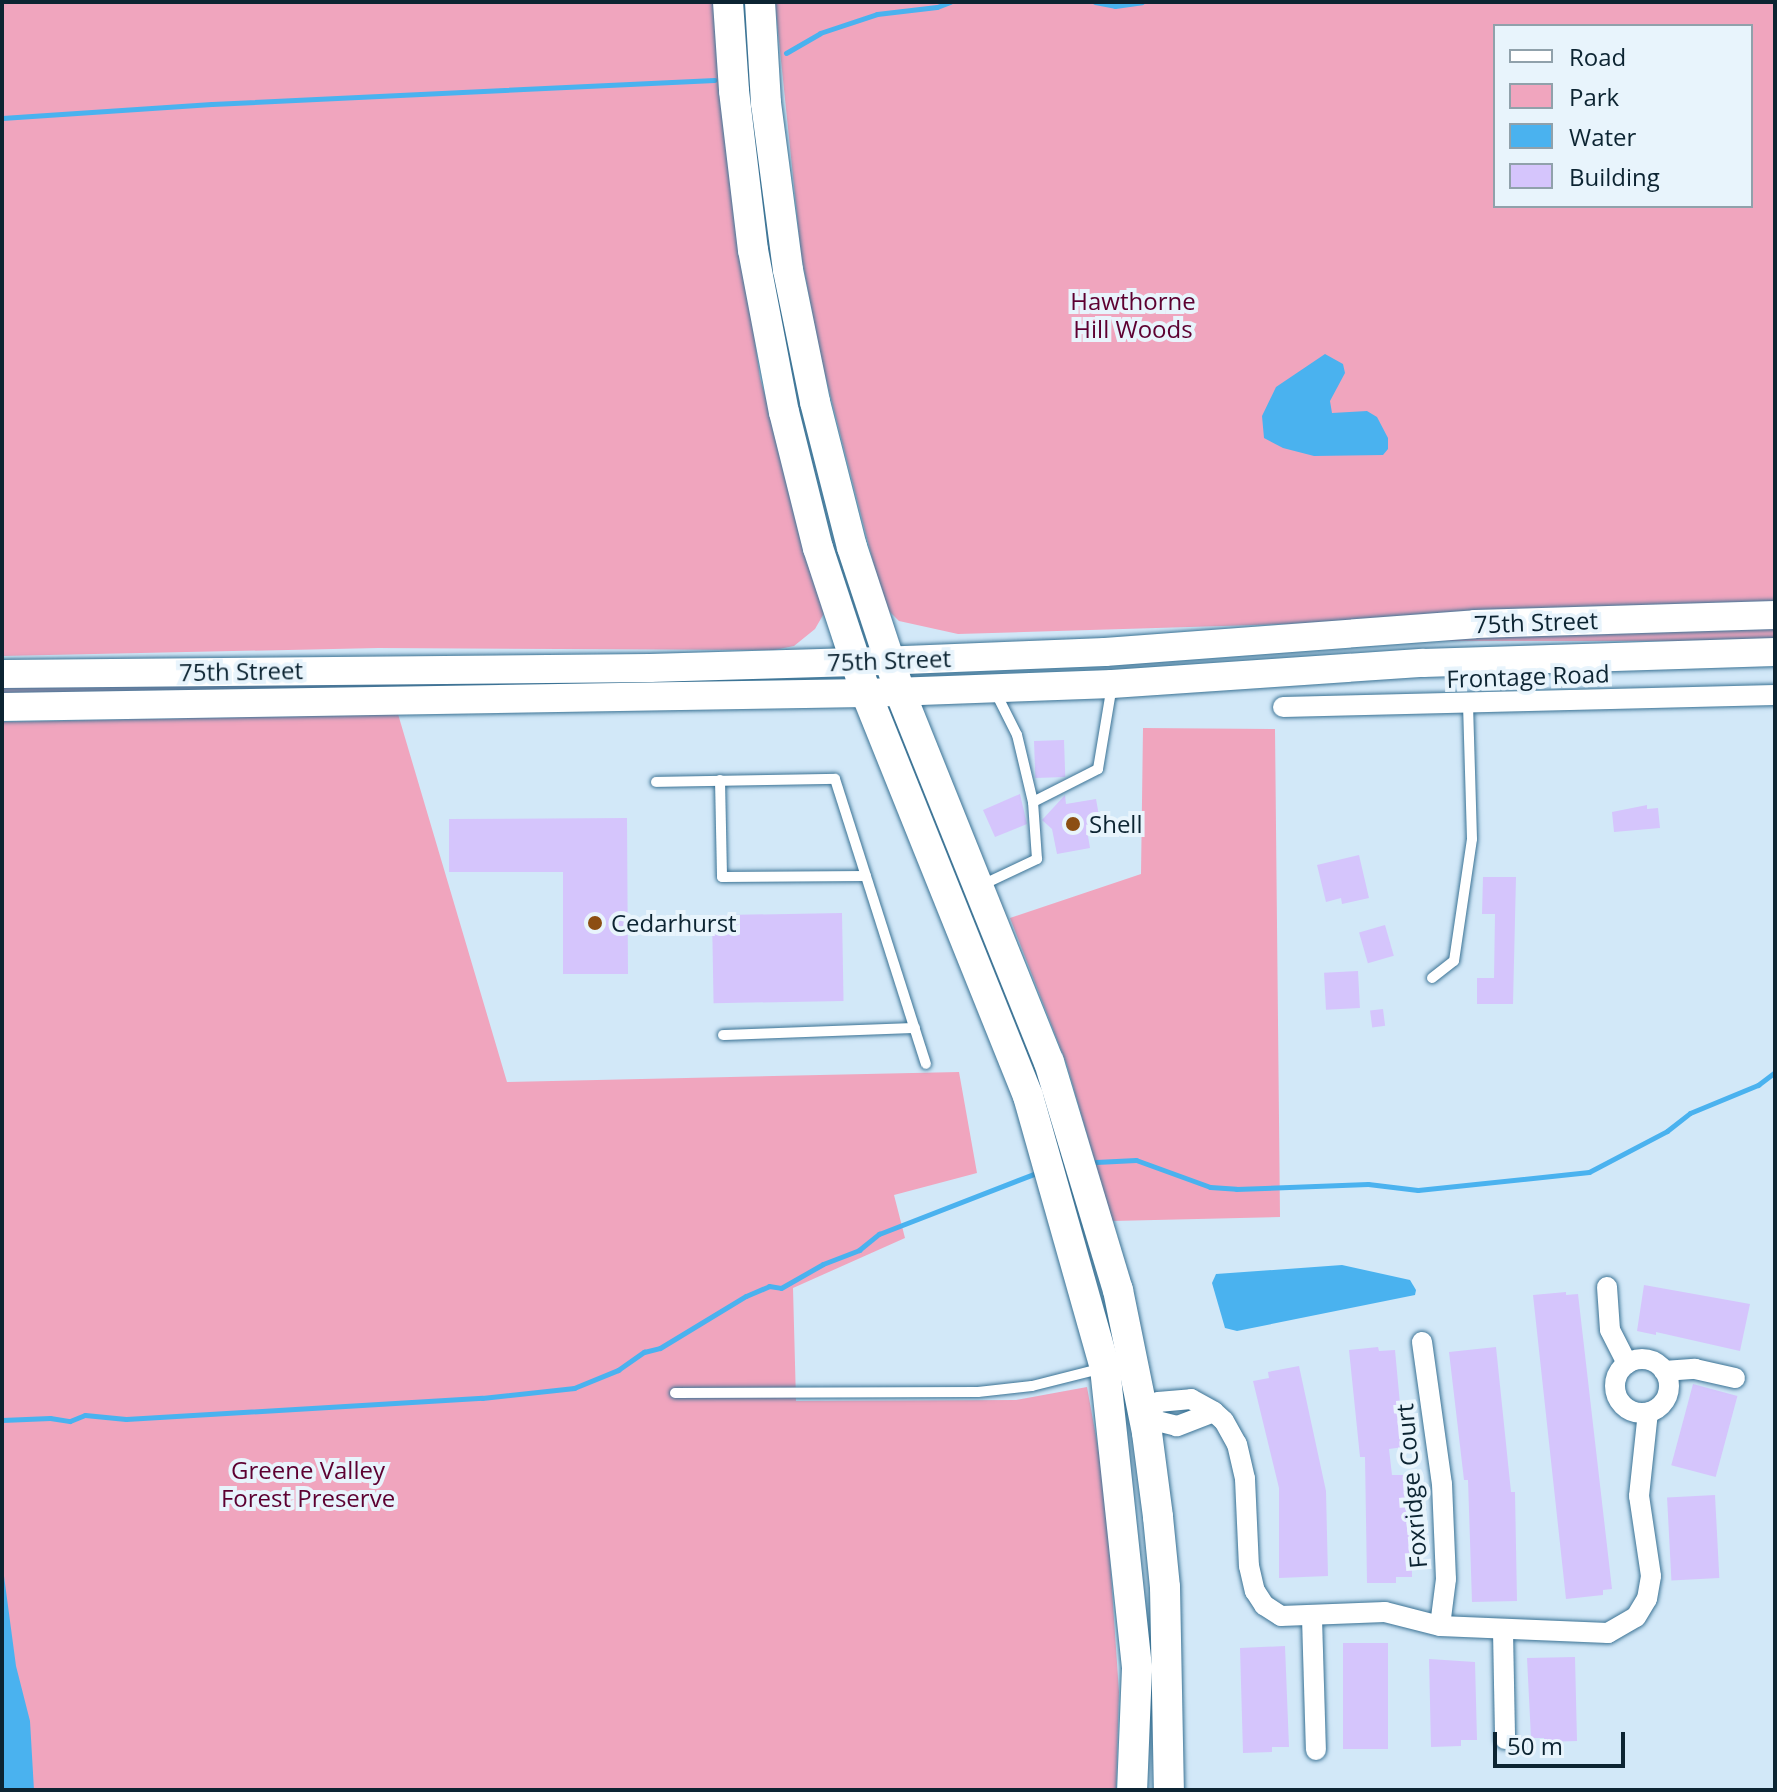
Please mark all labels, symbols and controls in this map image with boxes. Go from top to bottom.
legend [1493,24,1753,208]
text: Road [1569,40,1626,73]
text: Park [1569,80,1619,113]
text: Water [1569,120,1636,153]
text: Building [1569,160,1660,193]
park label: Hawthorne Hill Woods [1070,287,1196,343]
street label: 75th Street [1474,605,1598,639]
street label: 75th Street [827,643,951,677]
street label: 75th Street [179,656,303,686]
street label: Frontage Road [1446,659,1610,693]
place label: Shell [1089,810,1142,838]
marker: Shell [1064,815,1082,833]
place label: Cedarhurst [611,909,737,937]
marker: Cedarhurst [586,914,604,932]
street label: Foxridge Court [1389,1402,1433,1570]
park label: Greene Valley Forest Preserve [221,1456,395,1512]
scale bar [1497,1716,1629,1766]
text: 50 m [1507,1729,1563,1762]

